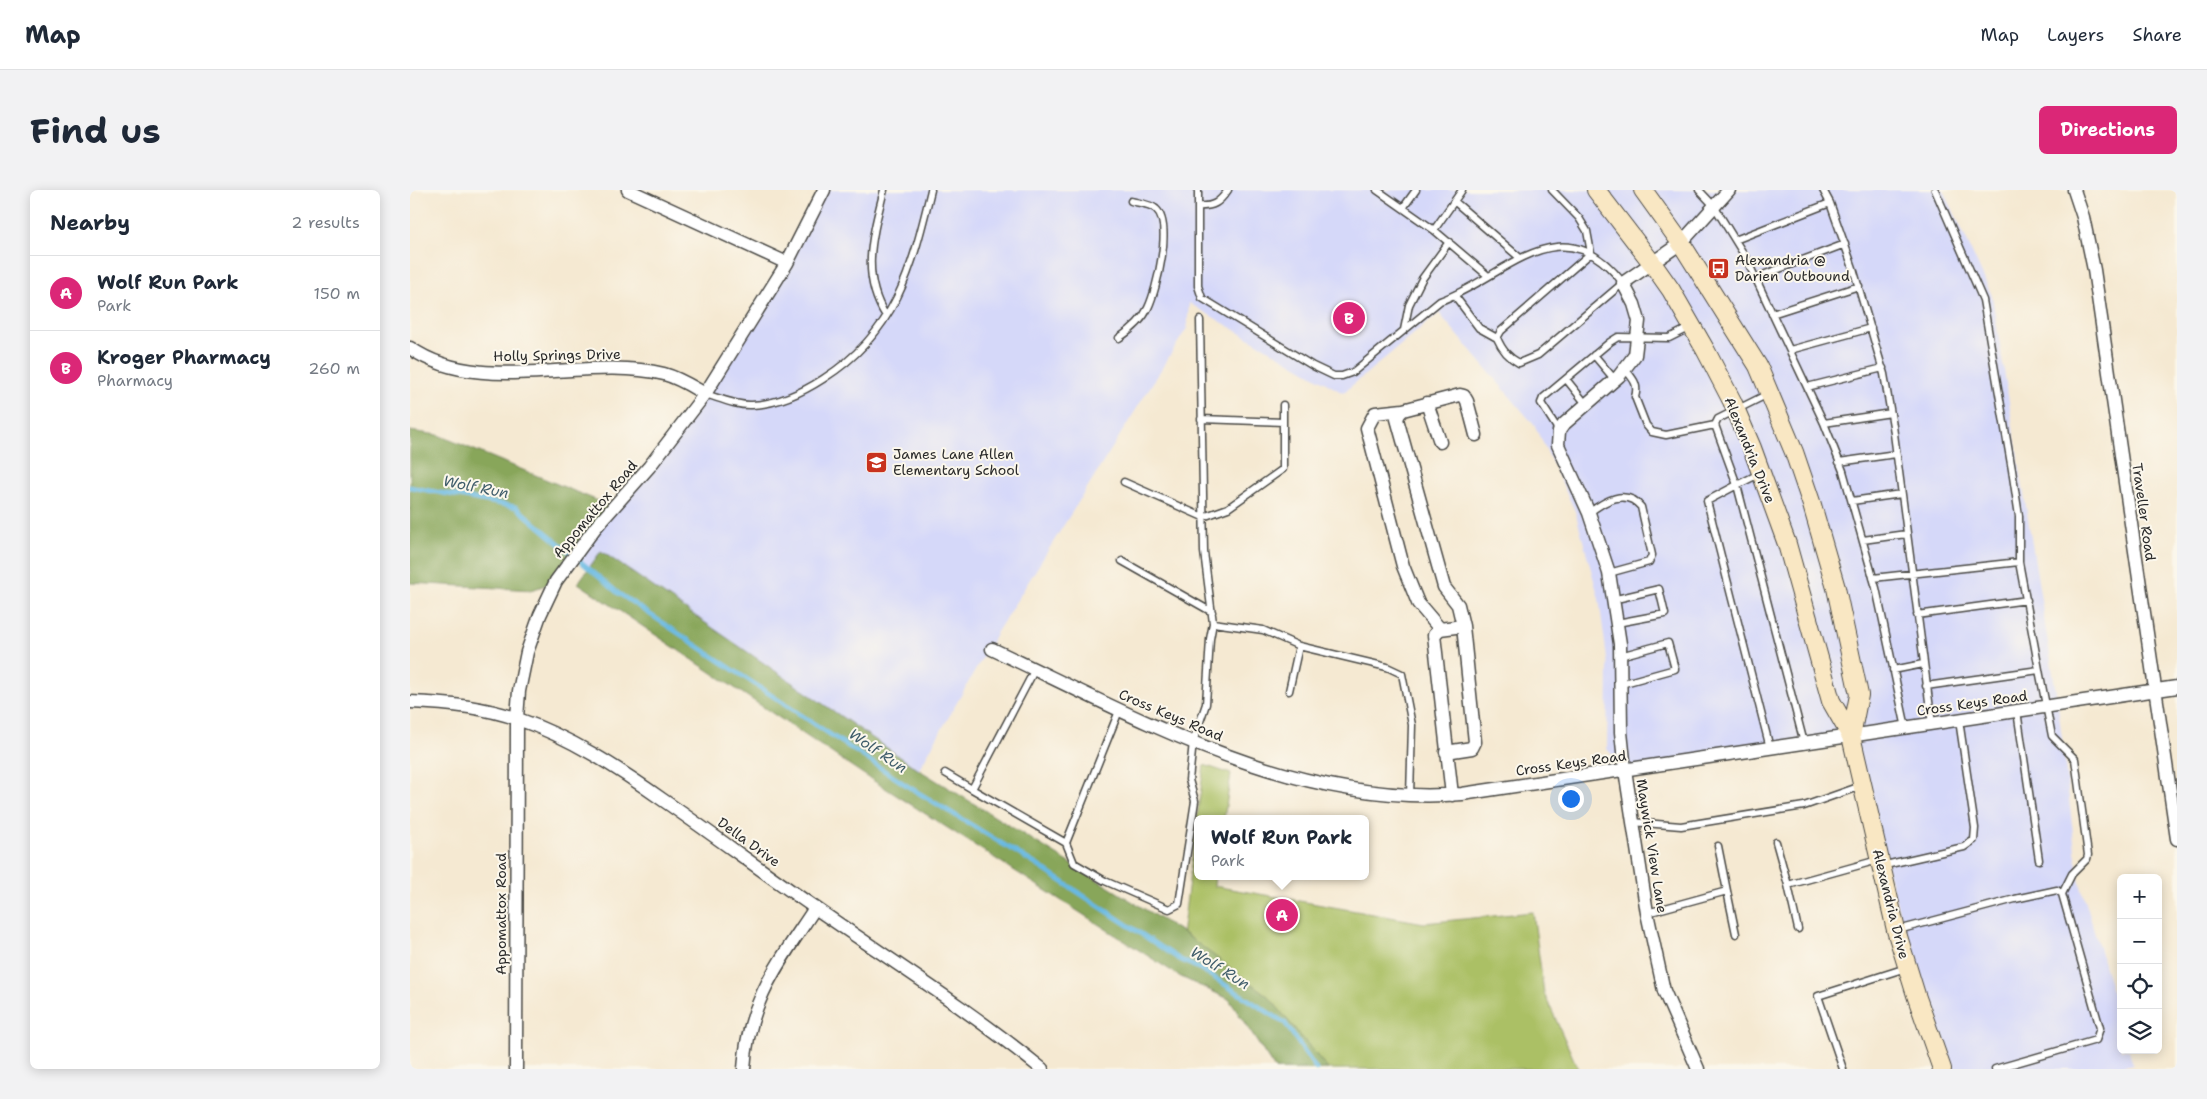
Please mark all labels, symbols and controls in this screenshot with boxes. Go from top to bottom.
text: Map [25,19,81,51]
text: Map [1981,23,2019,47]
text: Layers [2047,23,2104,47]
text: Share [2132,23,2182,47]
button: Directions [2039,106,2177,154]
text: Find us [30,107,161,154]
text: Nearby [50,209,130,237]
text: 2 results [291,212,360,233]
place label: Alexandria @ Darien Outbound [1735,251,1850,285]
bus stop icon: Alexandria @ Darien Outbound [1707,256,1731,280]
text: Wolf Run Park [97,270,239,295]
text: A [60,283,72,304]
text: 150 m [313,283,360,304]
text: Park [97,295,131,316]
pin: B [1333,299,1365,337]
text: Kroger Pharmacy [97,345,271,370]
street label: Holly Springs Drive [493,345,621,365]
text: B [61,358,71,379]
text: 260 m [308,358,360,379]
text: Pharmacy [97,370,173,391]
street label: Alexandria Drive [1720,394,1780,506]
place label: James Lane Allen Elementary School [893,445,1020,479]
school or university icon: James Lane Allen Elementary School [865,450,889,474]
street label: Appomattox Road [549,456,641,562]
street label: Traveller Road [2128,462,2160,562]
water label: Wolf Run [442,471,510,503]
street label: Cross Keys Road [1116,685,1226,745]
street label: Cross Keys Road [1915,686,2029,720]
water label: Wolf Run [845,724,911,778]
street label: Cross Keys Road [1514,746,1628,780]
street label: Maywick View Lane [1632,778,1672,915]
your location [1558,786,1584,812]
street label: Della Drive [714,813,784,871]
popup [1194,815,1369,880]
text: Wolf Run Park [1211,825,1352,850]
street label: Alexandria Drive [1869,847,1913,961]
text: Park [1211,850,1245,871]
street label: Appomattox Road [492,853,510,975]
map controls [2117,874,2162,1054]
button: + [2117,874,2162,919]
pin: A [1266,896,1298,934]
button: − [2117,919,2162,964]
water label: Wolf Run [1187,942,1253,994]
button: locate [2117,964,2162,1009]
button: layers [2117,1009,2162,1054]

